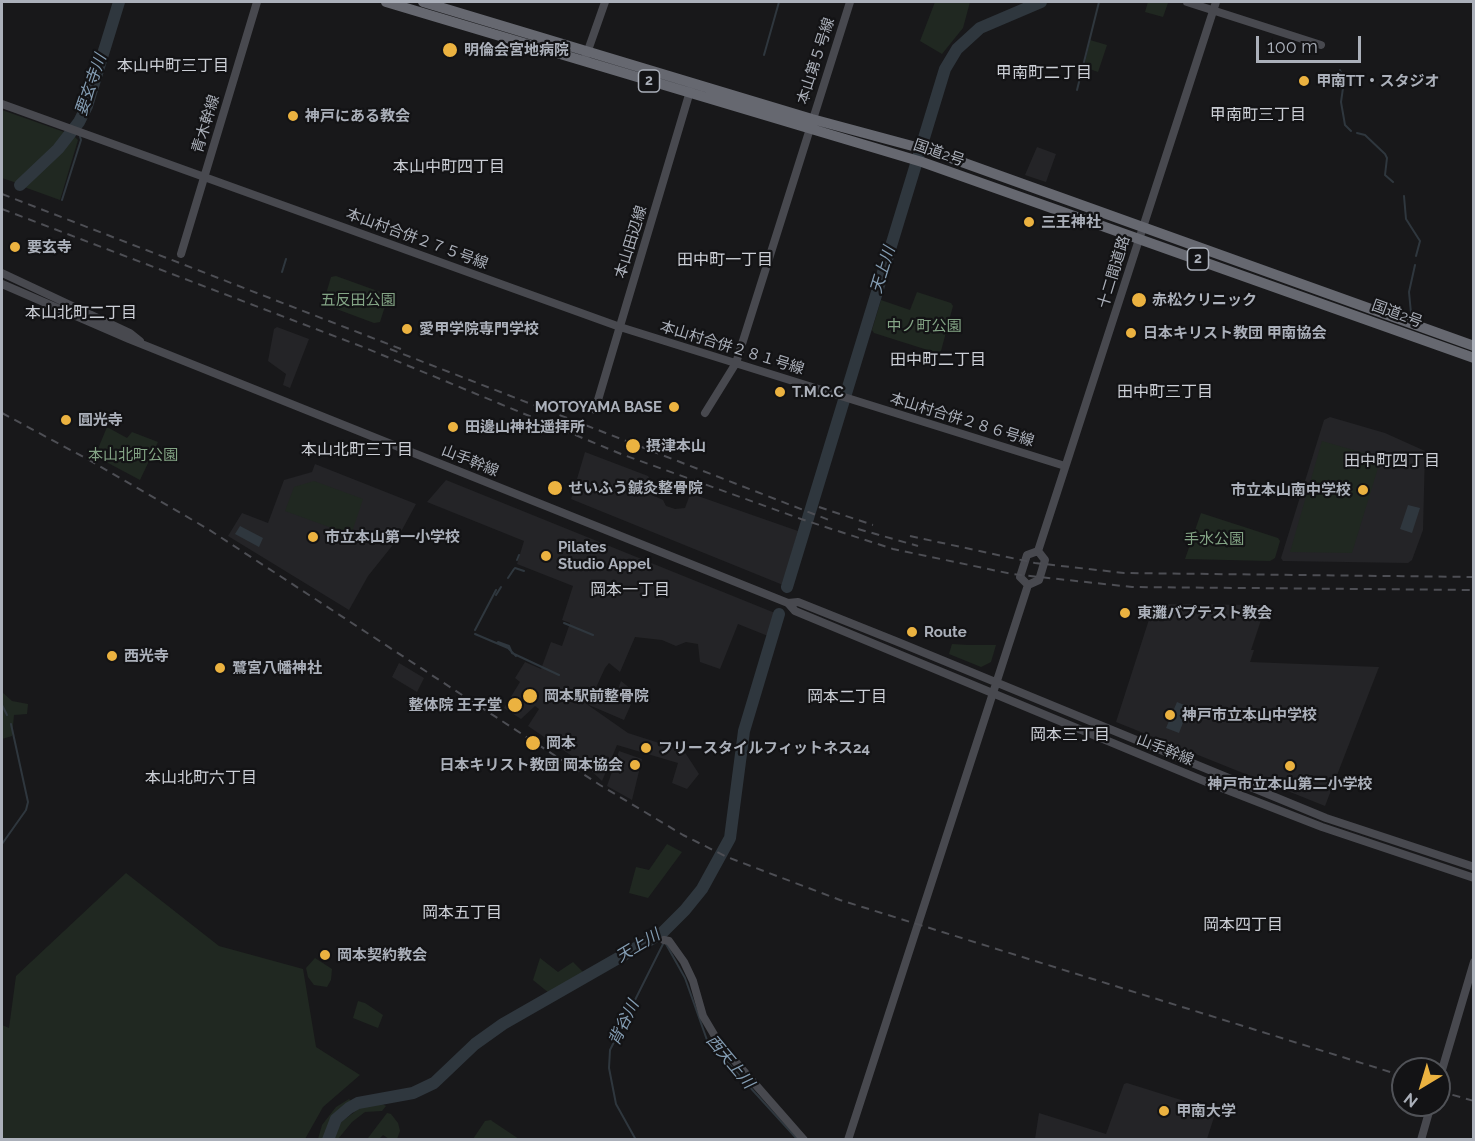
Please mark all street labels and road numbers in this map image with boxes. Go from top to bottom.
street label: 本山第５号線 [794,15,838,107]
road number: 2 [638,70,660,92]
street label: 青木幹線 [189,93,223,155]
street label: 国道2号 [911,136,967,170]
street label: 本山田辺線 [611,204,651,280]
street label: 本山村合併２７５号線 [343,205,491,273]
street label: 十二間道路 [1094,234,1134,310]
road number: 2 [1188,248,1208,270]
street label: 国道2号 [1369,297,1425,331]
street label: 本山村合併２８１号線 [658,317,806,379]
street label: 本山村合併２８６号線 [888,389,1036,451]
street label: 山手幹線 [439,441,501,481]
street label: 山手幹線 [1134,730,1196,770]

